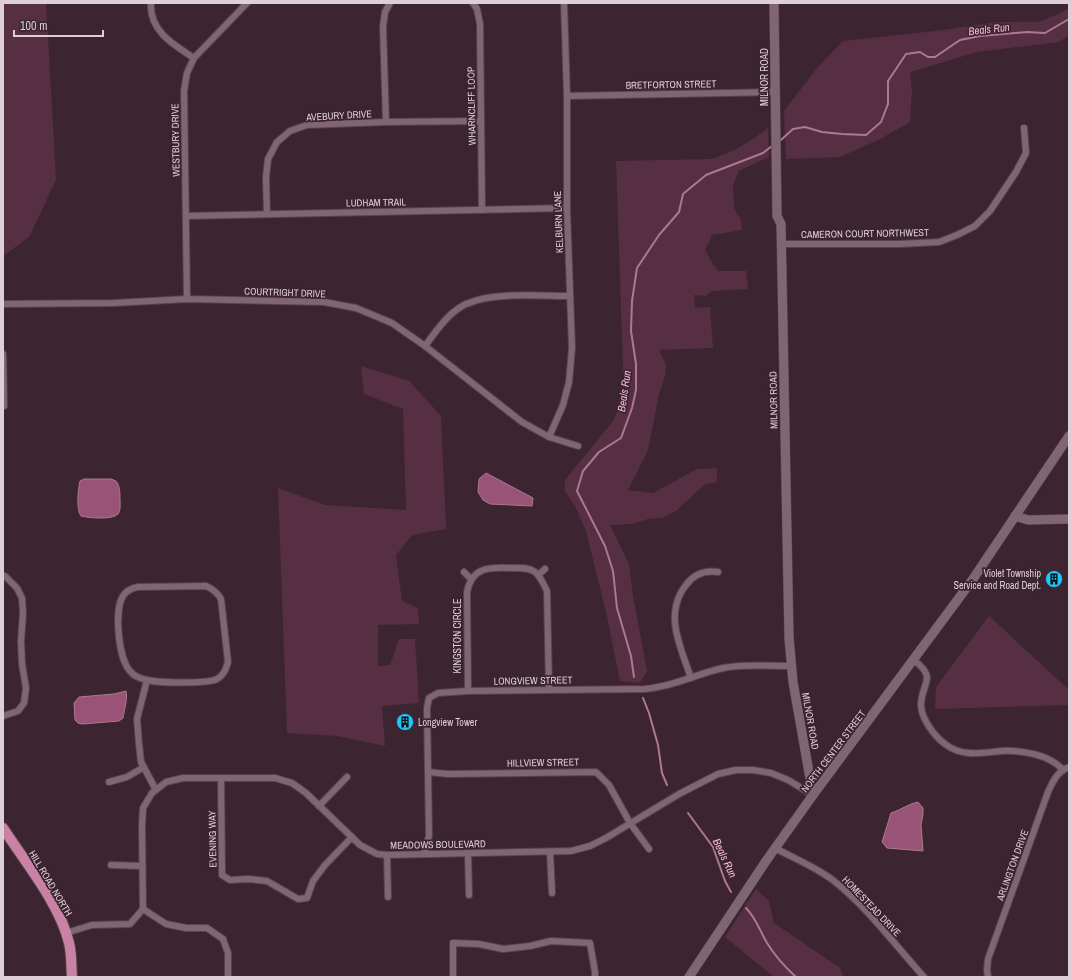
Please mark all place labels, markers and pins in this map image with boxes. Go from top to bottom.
place label: Violet Township Service and Road Dept. [953,567,1041,592]
building icon: Violet Township Service and Road Dept. [1044,569,1064,589]
building icon: Longview Tower [395,712,415,732]
place label: Longview Tower [418,716,477,729]

